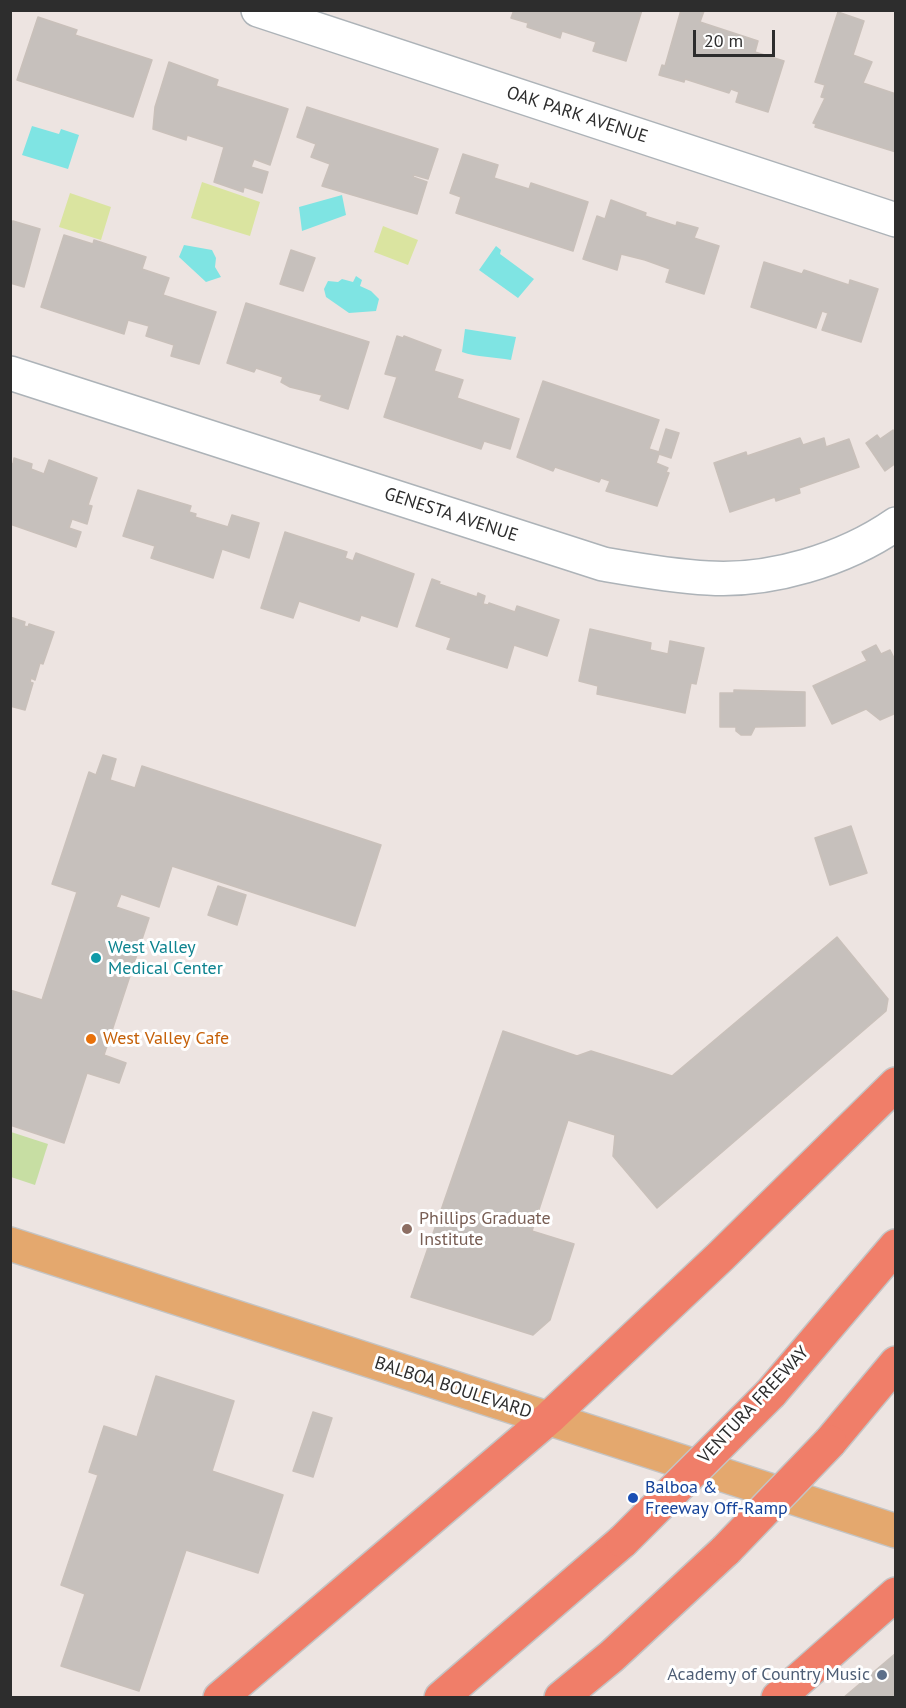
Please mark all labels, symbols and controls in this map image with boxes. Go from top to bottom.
scale bar [696,18,778,56]
text: 20 m [704,29,743,52]
street label: OAK PARK AVENUE [504,82,650,148]
street label: GENESTA AVENUE [381,483,521,547]
place label: West Valley Medical Center [108,937,223,980]
marker: West Valley Medical Center [89,951,103,965]
place label: West Valley Cafe [103,1028,229,1050]
marker: West Valley Cafe [84,1032,98,1046]
place label: Phillips Graduate Institute [419,1208,551,1250]
marker: Phillips Graduate Institute [400,1222,414,1236]
street label: VENTURA FREEWAY [694,1342,814,1468]
street label: BALBOA BOULEVARD [372,1352,534,1424]
place label: Balboa & Freeway Off-Ramp [645,1477,788,1520]
marker: Balboa & Freeway Off-Ramp [626,1491,640,1505]
place label: Academy of Country Music [667,1664,870,1686]
marker: Academy of Country Music [875,1668,889,1682]

